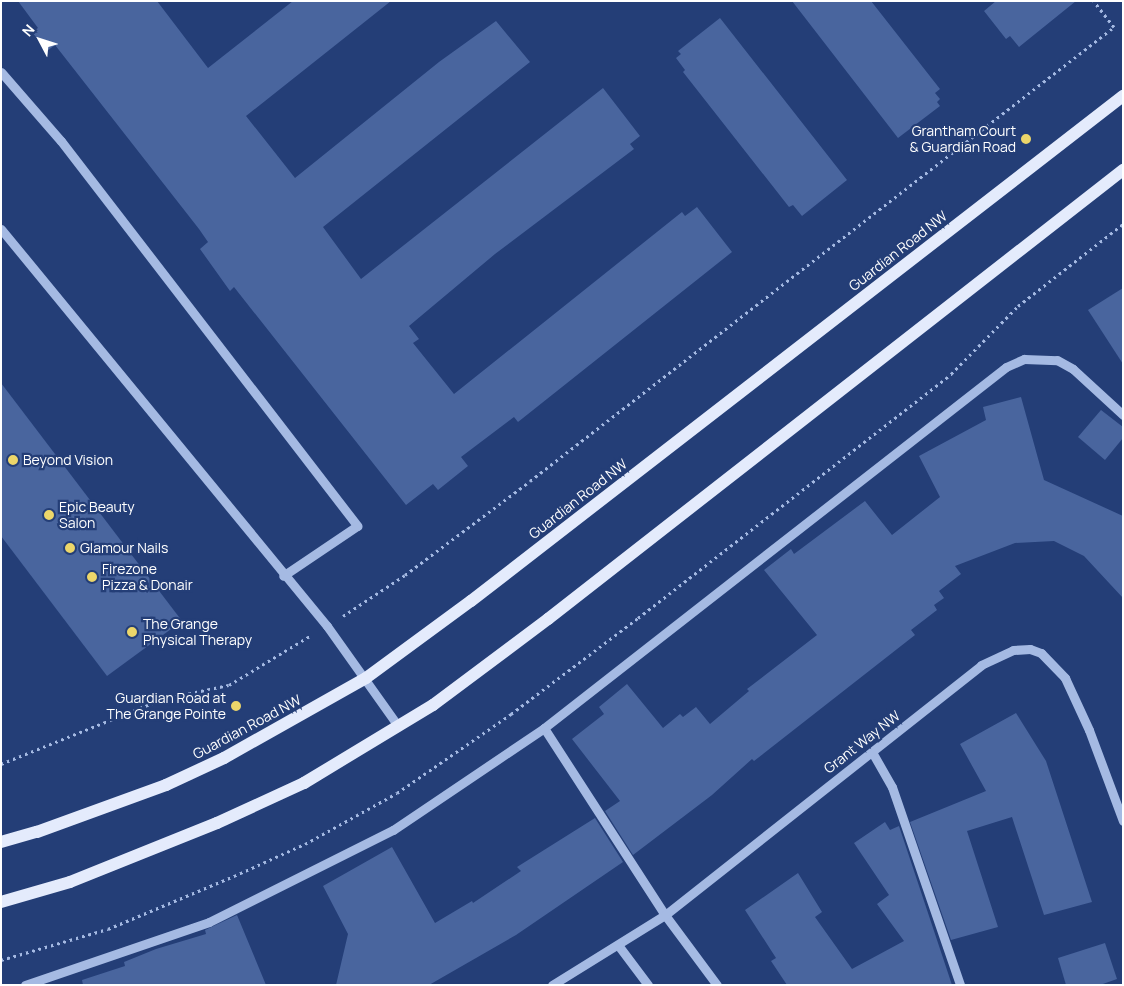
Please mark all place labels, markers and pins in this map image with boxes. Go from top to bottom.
place label: Grantham Court & Guardian Road [910,123,1016,156]
marker: Grantham Court & Guardian Road [1020,133,1032,145]
place label: Beyond Vision [23,452,113,468]
marker: Beyond Vision [7,454,19,466]
place label: Epic Beauty Salon [59,499,135,532]
marker: Epic Beauty Salon [43,509,55,521]
place label: Glamour Nails [80,540,168,556]
marker: Glamour Nails [64,542,76,554]
place label: Firezone Pizza & Donair [102,561,193,594]
marker: Firezone Pizza & Donair [86,571,98,583]
place label: The Grange Physical Therapy [143,616,252,648]
marker: The Grange Physical Therapy [125,625,139,639]
place label: Guardian Road at The Grange Pointe [107,690,226,722]
marker: Guardian Road at The Grange Pointe [230,700,242,712]

